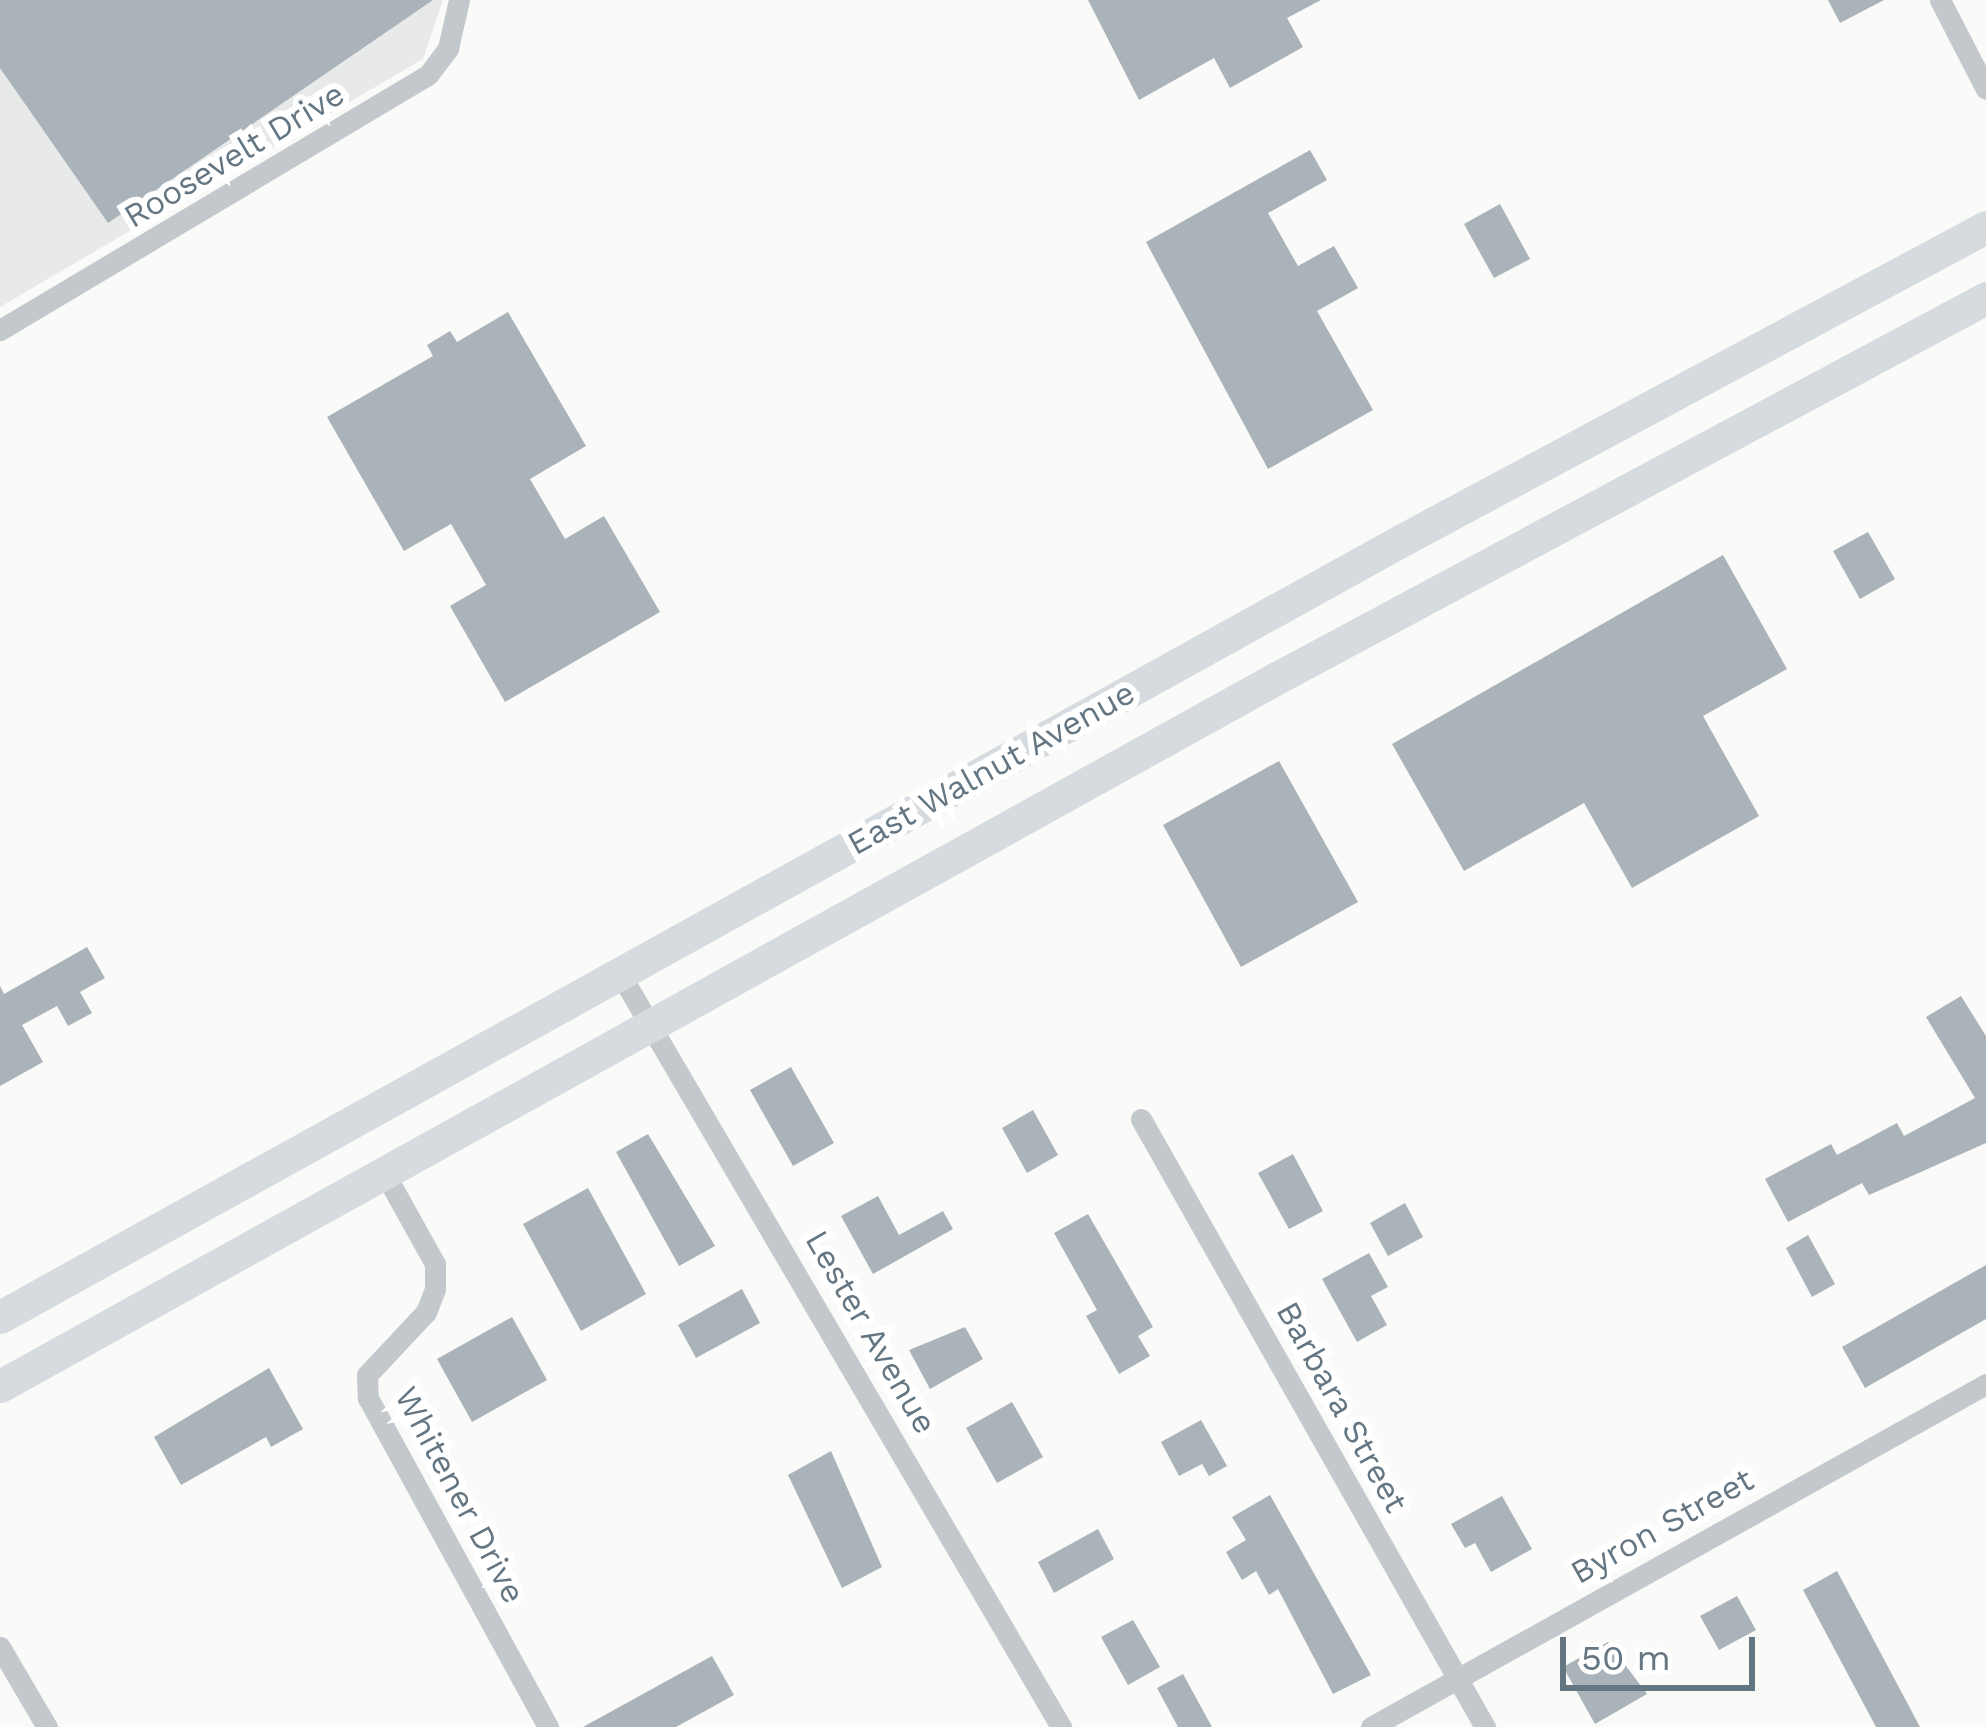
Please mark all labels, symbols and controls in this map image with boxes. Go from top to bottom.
street label: Roosevelt Drive [117,74,351,236]
street label: East Walnut Avenue [840,672,1142,864]
street label: Lester Avenue [796,1223,946,1441]
street label: Barbara Street [1268,1294,1416,1520]
street label: Whitener Drive [386,1380,534,1610]
street label: Byron Street [1564,1460,1760,1592]
scale bar [1566,1613,1761,1687]
text: 50 m [1581,1637,1671,1679]

